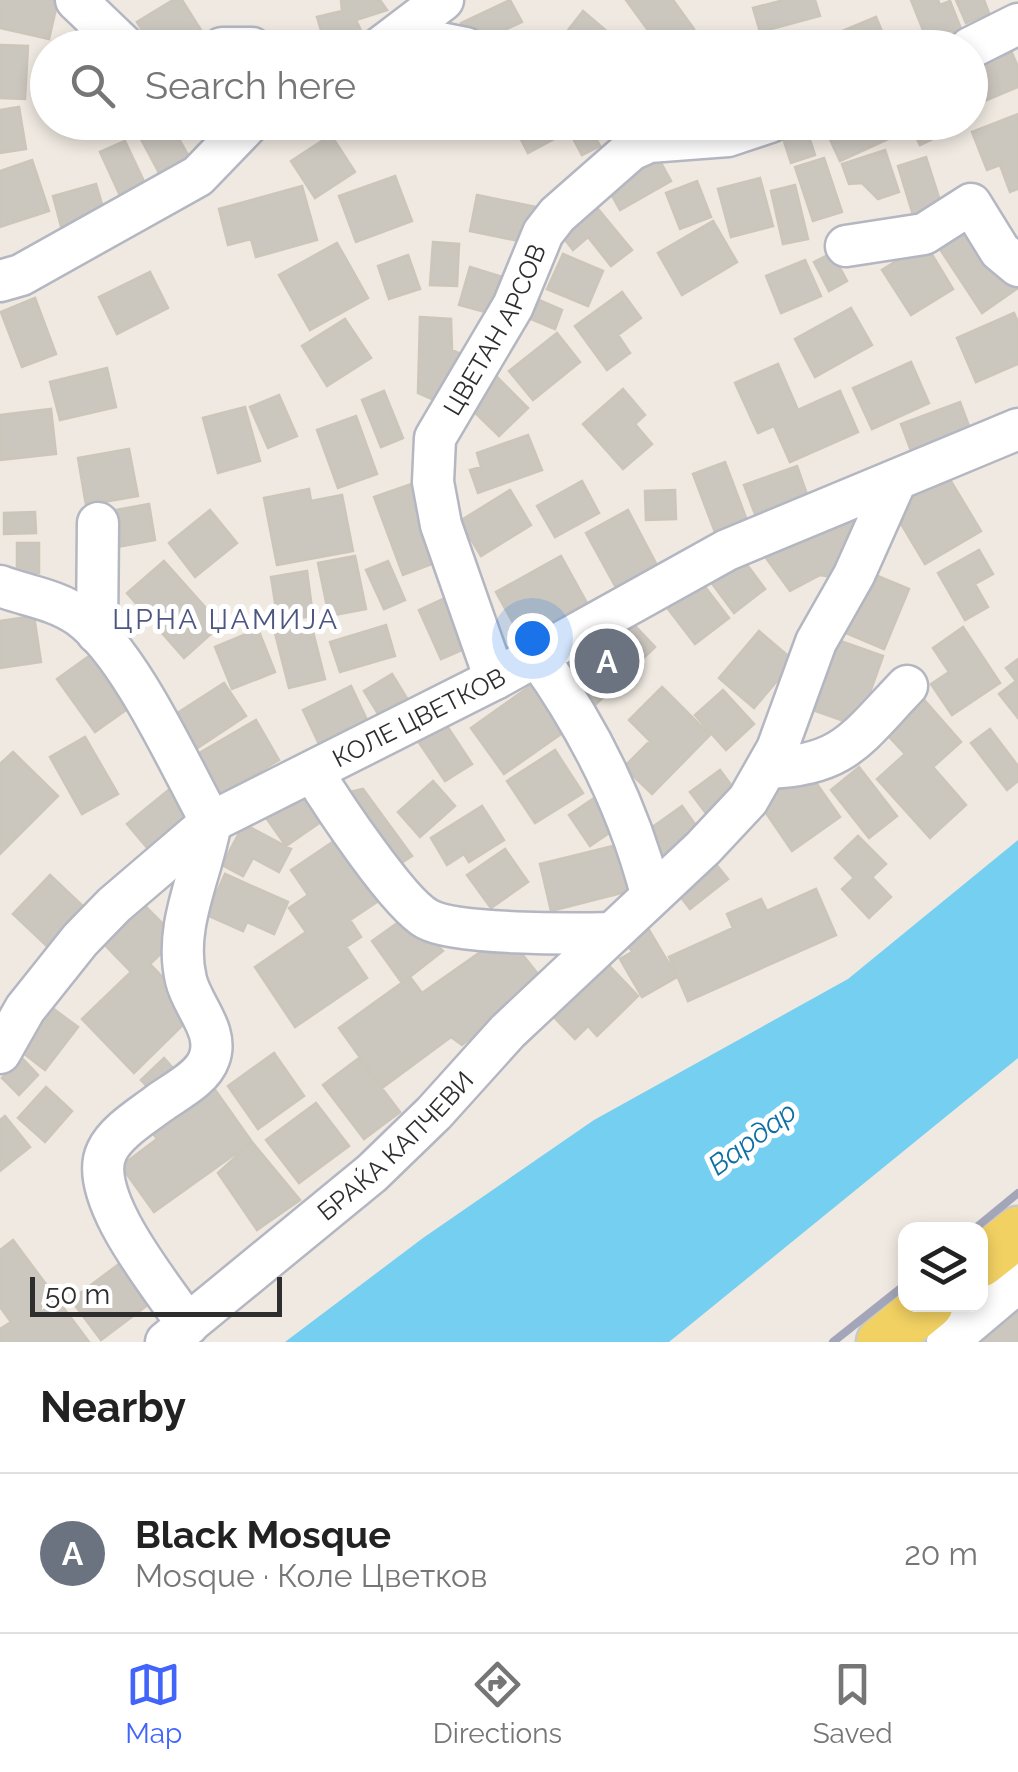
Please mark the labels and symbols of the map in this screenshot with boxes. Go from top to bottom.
street label: ЦВЕТАН АРСОВ [437,240,552,420]
district label: ЦРНА ЏАМИЈА [112,603,340,636]
your location [507,613,558,664]
pin: A [574,624,640,698]
street label: КОЛЕ ЦВЕТКОВ [328,661,510,773]
street label: БРАЌА КАПЧЕВИ [311,1065,479,1227]
water label: Вардар [702,1095,803,1182]
scale bar [30,1272,282,1316]

